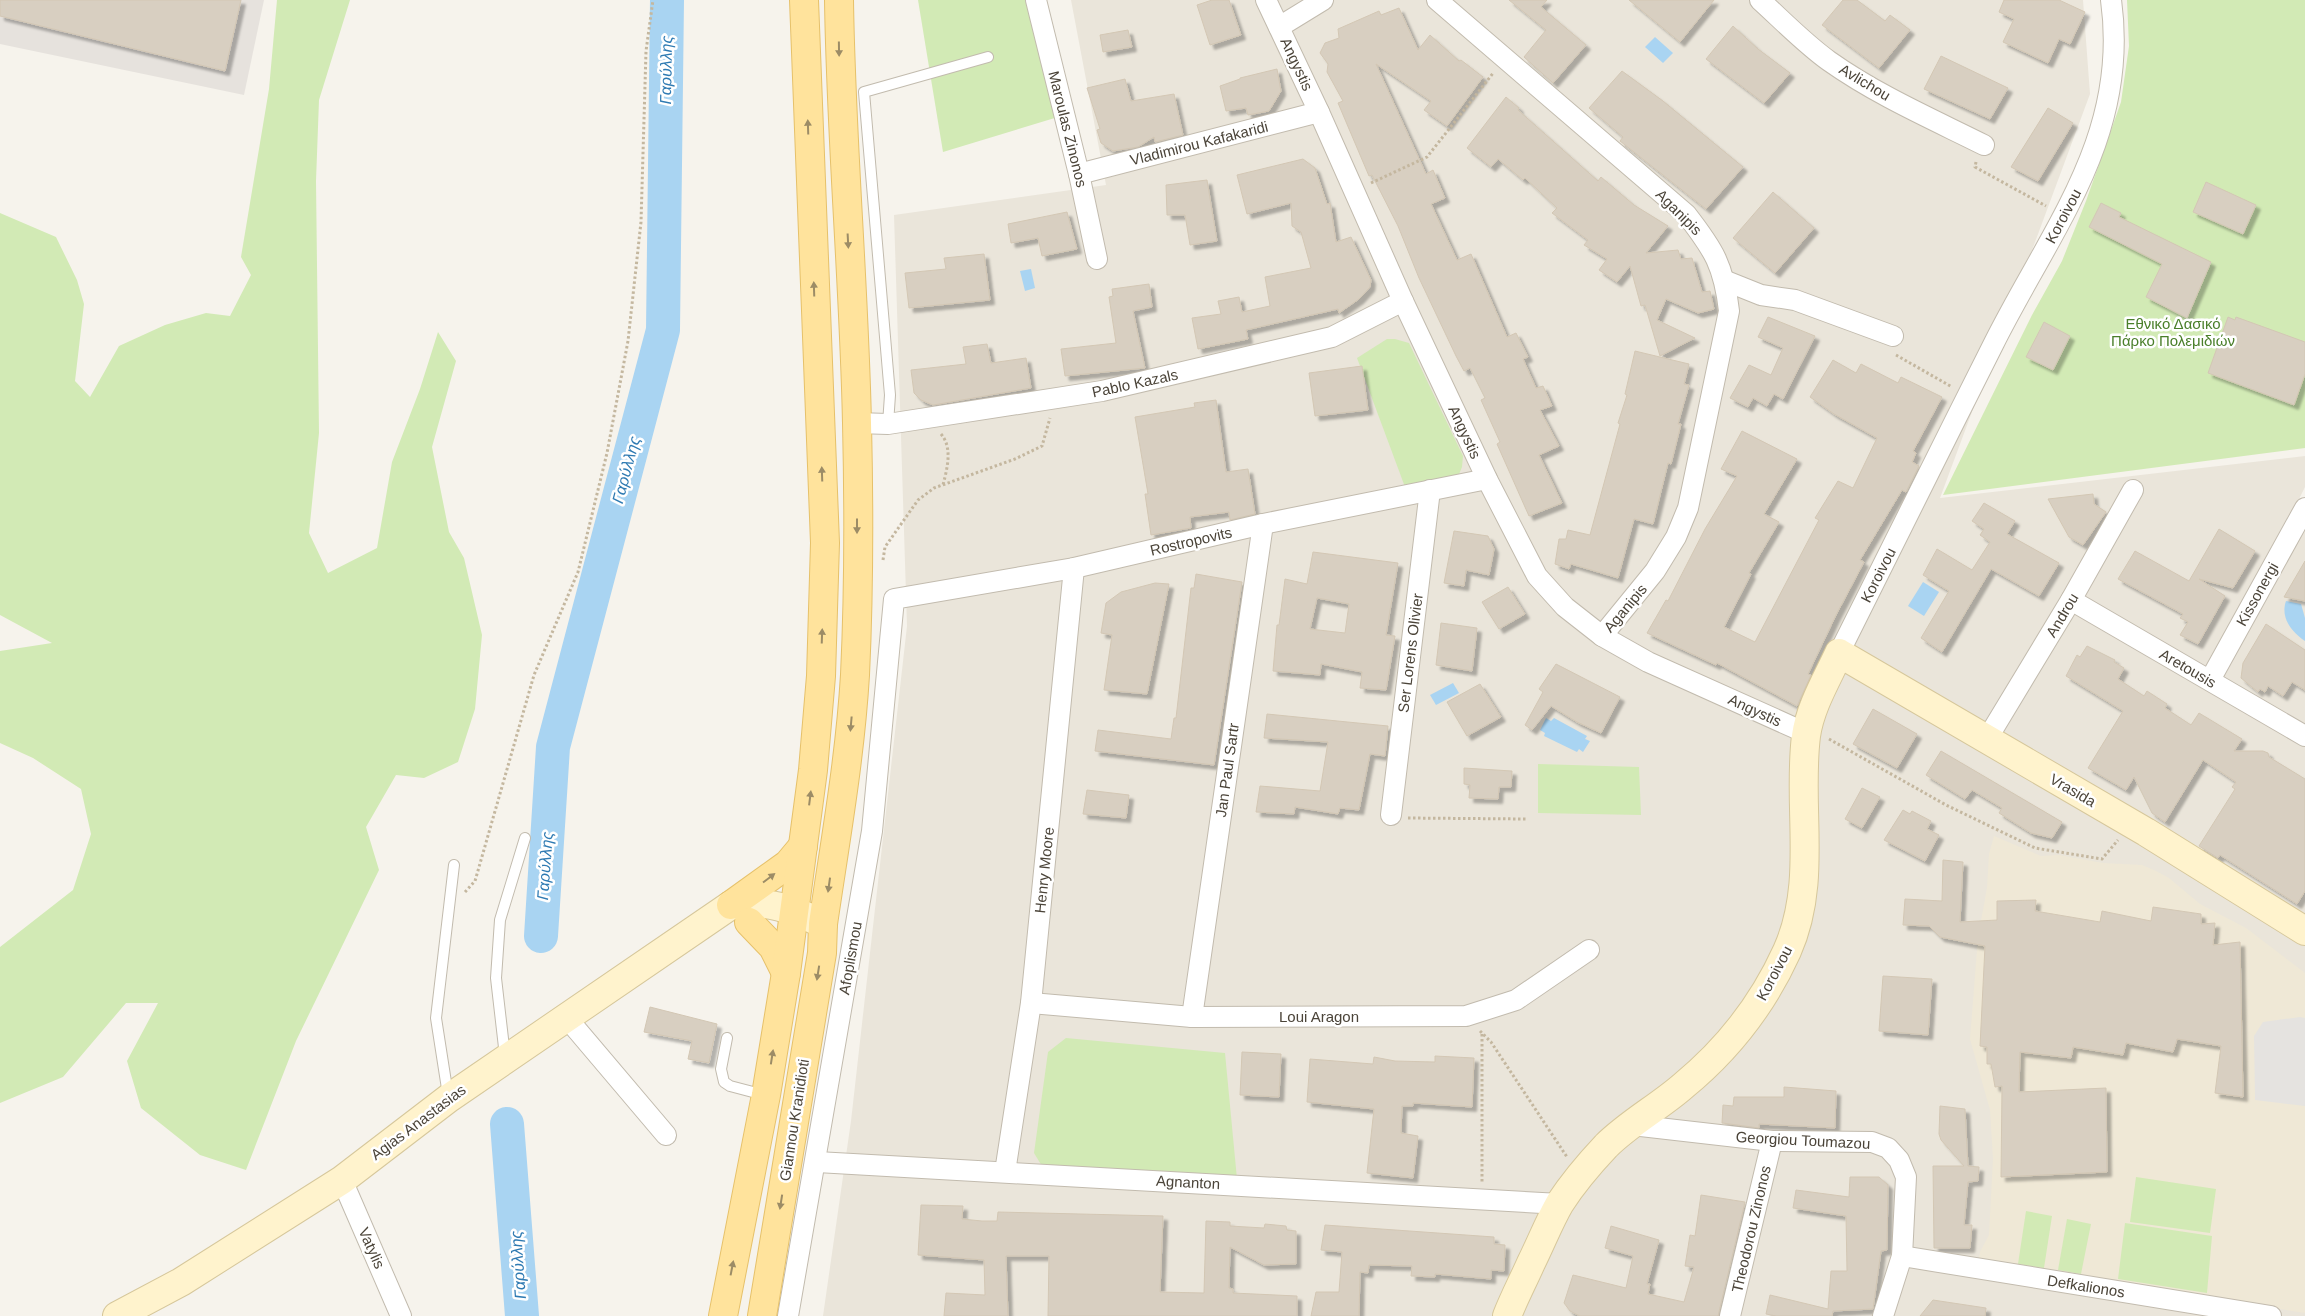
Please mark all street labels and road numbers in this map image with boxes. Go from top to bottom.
street label: Angystis [1277,35,1317,93]
street label: Avlichou [1836,60,1894,104]
street label: Maroulas Zinonos [1045,69,1091,189]
street label: Vladimirou Kafakaridi [1128,118,1270,168]
street label: Aganipis [1653,186,1705,238]
street label: Koroivou [2042,186,2084,246]
street label: Pablo Kazals [1090,366,1180,400]
street label: Angystis [1445,403,1485,461]
street label: Rostropovits [1148,523,1234,559]
street label: Koroivou [1857,545,1899,605]
street label: Kissonergi [2233,559,2281,629]
street label: Aganipis [1600,580,1650,636]
street label: Androu [2042,590,2082,640]
street label: Ser Lorens Olivier [1394,592,1426,714]
street label: Aretousis [2157,645,2219,691]
street label: Angystis [1726,690,1784,730]
street label: Jan Paul Sartr [1212,722,1242,818]
street label: Vrasida [2047,770,2100,810]
street label: Henry Moore [1031,826,1057,914]
street label: Afoplismou [835,920,865,996]
street label: Koroivou [1753,943,1795,1003]
street label: Loui Aragon [1279,1008,1359,1025]
street label: Giannou Kranidioti [776,1058,812,1182]
street label: Agias Anastasias [367,1081,469,1163]
street label: Georgiou Toumazou [1735,1128,1871,1152]
street label: Theodorou Zinonos [1728,1164,1774,1294]
street label: Agnanton [1155,1172,1221,1192]
street label: Vatylis [355,1225,389,1271]
street label: Defkalionos [2046,1271,2126,1301]

